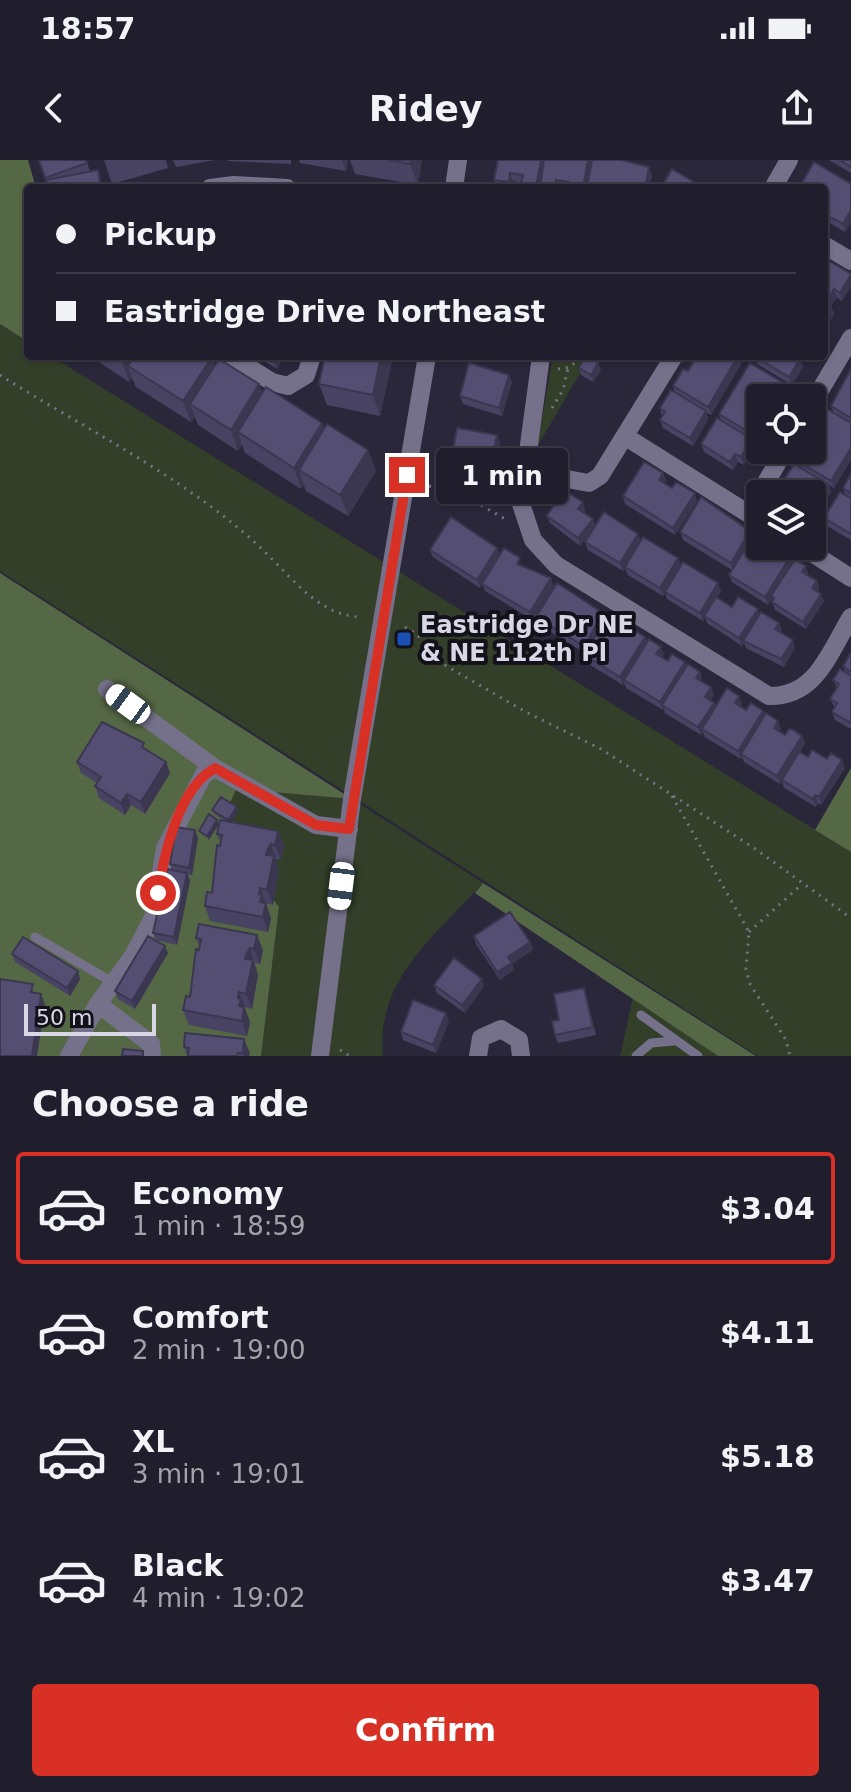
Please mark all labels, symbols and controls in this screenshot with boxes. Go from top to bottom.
text: 18:57 [40,11,136,46]
icon: back [32,86,76,130]
icon: share [775,86,819,130]
text: Ridey [369,88,482,129]
text: Pickup [104,217,217,252]
text: Eastridge Drive Northeast [104,294,545,329]
map controls [746,384,826,560]
button: locate [746,384,826,464]
callout: 1 min [435,447,567,503]
route end [389,457,425,493]
text: 1 min [461,461,543,491]
button: layers [746,480,826,560]
place label: Eastridge Dr NE & NE 112th Pl [420,611,634,667]
marker: Eastridge Dr NE & NE 112th Pl [395,630,413,648]
car [102,680,154,728]
car [326,861,356,911]
route start [140,875,176,911]
scale bar [24,1000,156,1036]
text: 50 m [36,1005,92,1030]
text: Choose a ride [32,1083,309,1124]
icon: car [36,1172,108,1244]
text: Economy [132,1176,284,1211]
text: $3.04 [720,1191,815,1226]
text: 1 min · 18:59 [132,1211,306,1241]
icon: car [36,1296,108,1368]
text: Comfort [132,1300,269,1335]
text: $4.11 [720,1315,815,1350]
text: 2 min · 19:00 [132,1335,306,1365]
icon: car [36,1420,108,1492]
text: XL [132,1424,174,1459]
text: $5.18 [720,1439,815,1474]
text: 3 min · 19:01 [132,1459,306,1489]
icon: car [36,1544,108,1616]
text: Black [132,1548,223,1583]
text: $3.47 [720,1563,815,1598]
text: 4 min · 19:02 [132,1583,306,1613]
button: Confirm [32,1684,819,1776]

